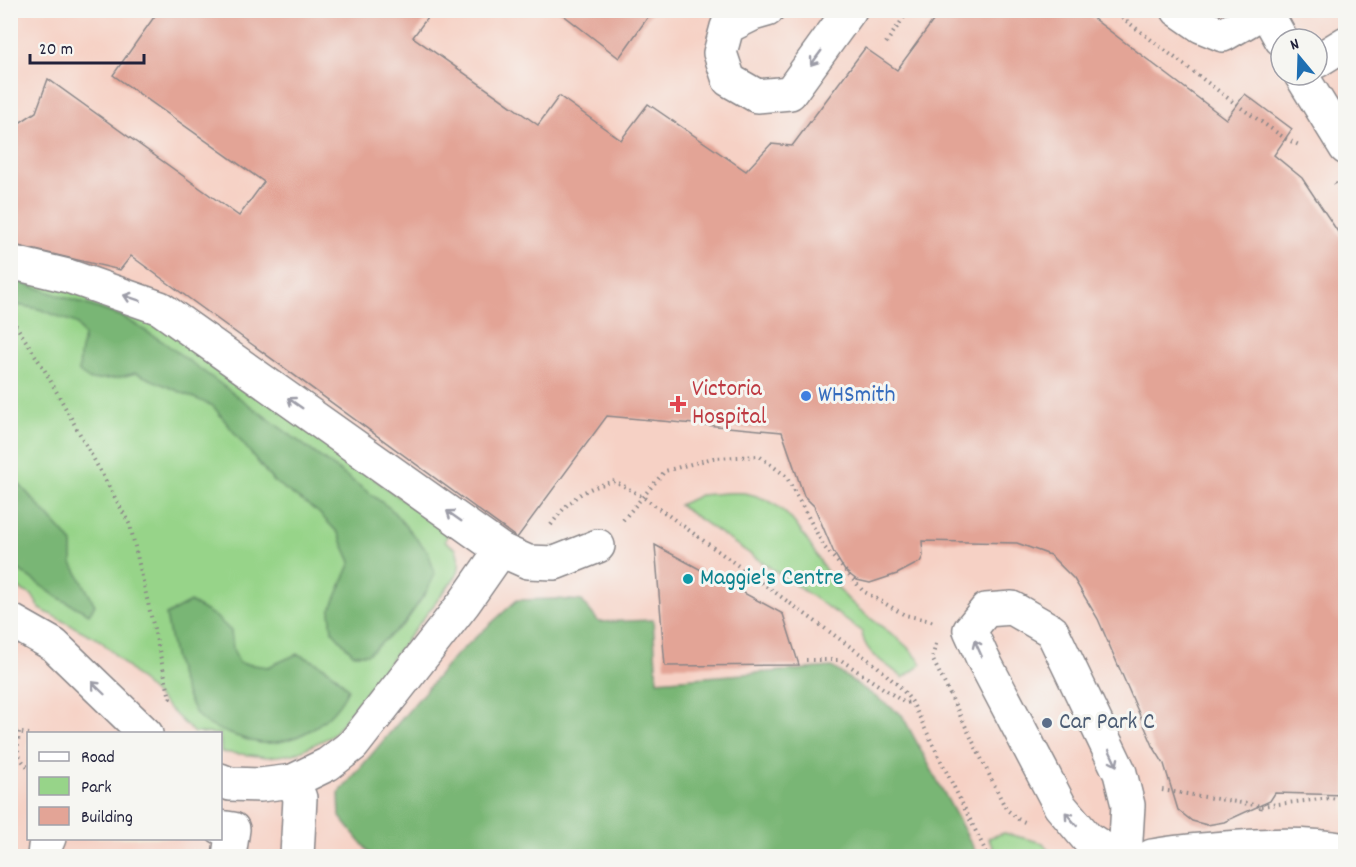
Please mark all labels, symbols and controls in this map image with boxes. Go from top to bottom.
scale bar [30,27,144,65]
north arrow [1269,27,1329,87]
text: N [1287,33,1303,57]
text: 20 m [39,38,73,63]
one-way arrow [809,49,822,65]
one-way arrow [123,292,142,303]
place label: Victoria Hospital [692,373,767,435]
place label: WHSmith [818,379,895,413]
marker: WHSmith [799,389,813,403]
marker: Victoria Hospital [669,395,687,413]
one-way arrow [287,397,303,410]
one-way arrow [446,510,462,522]
place label: Maggie's Centre [700,562,843,596]
marker: Maggie's Centre [681,572,695,586]
one-way arrow [972,639,983,657]
one-way arrow [90,681,105,696]
place label: Car Park C [1059,706,1155,740]
marker: Car Park C [1040,716,1054,730]
legend [27,732,222,840]
text: Road [81,746,115,771]
one-way arrow [1107,749,1119,767]
text: Park [81,776,112,801]
text: Building [81,806,133,831]
one-way arrow [1065,811,1078,827]

